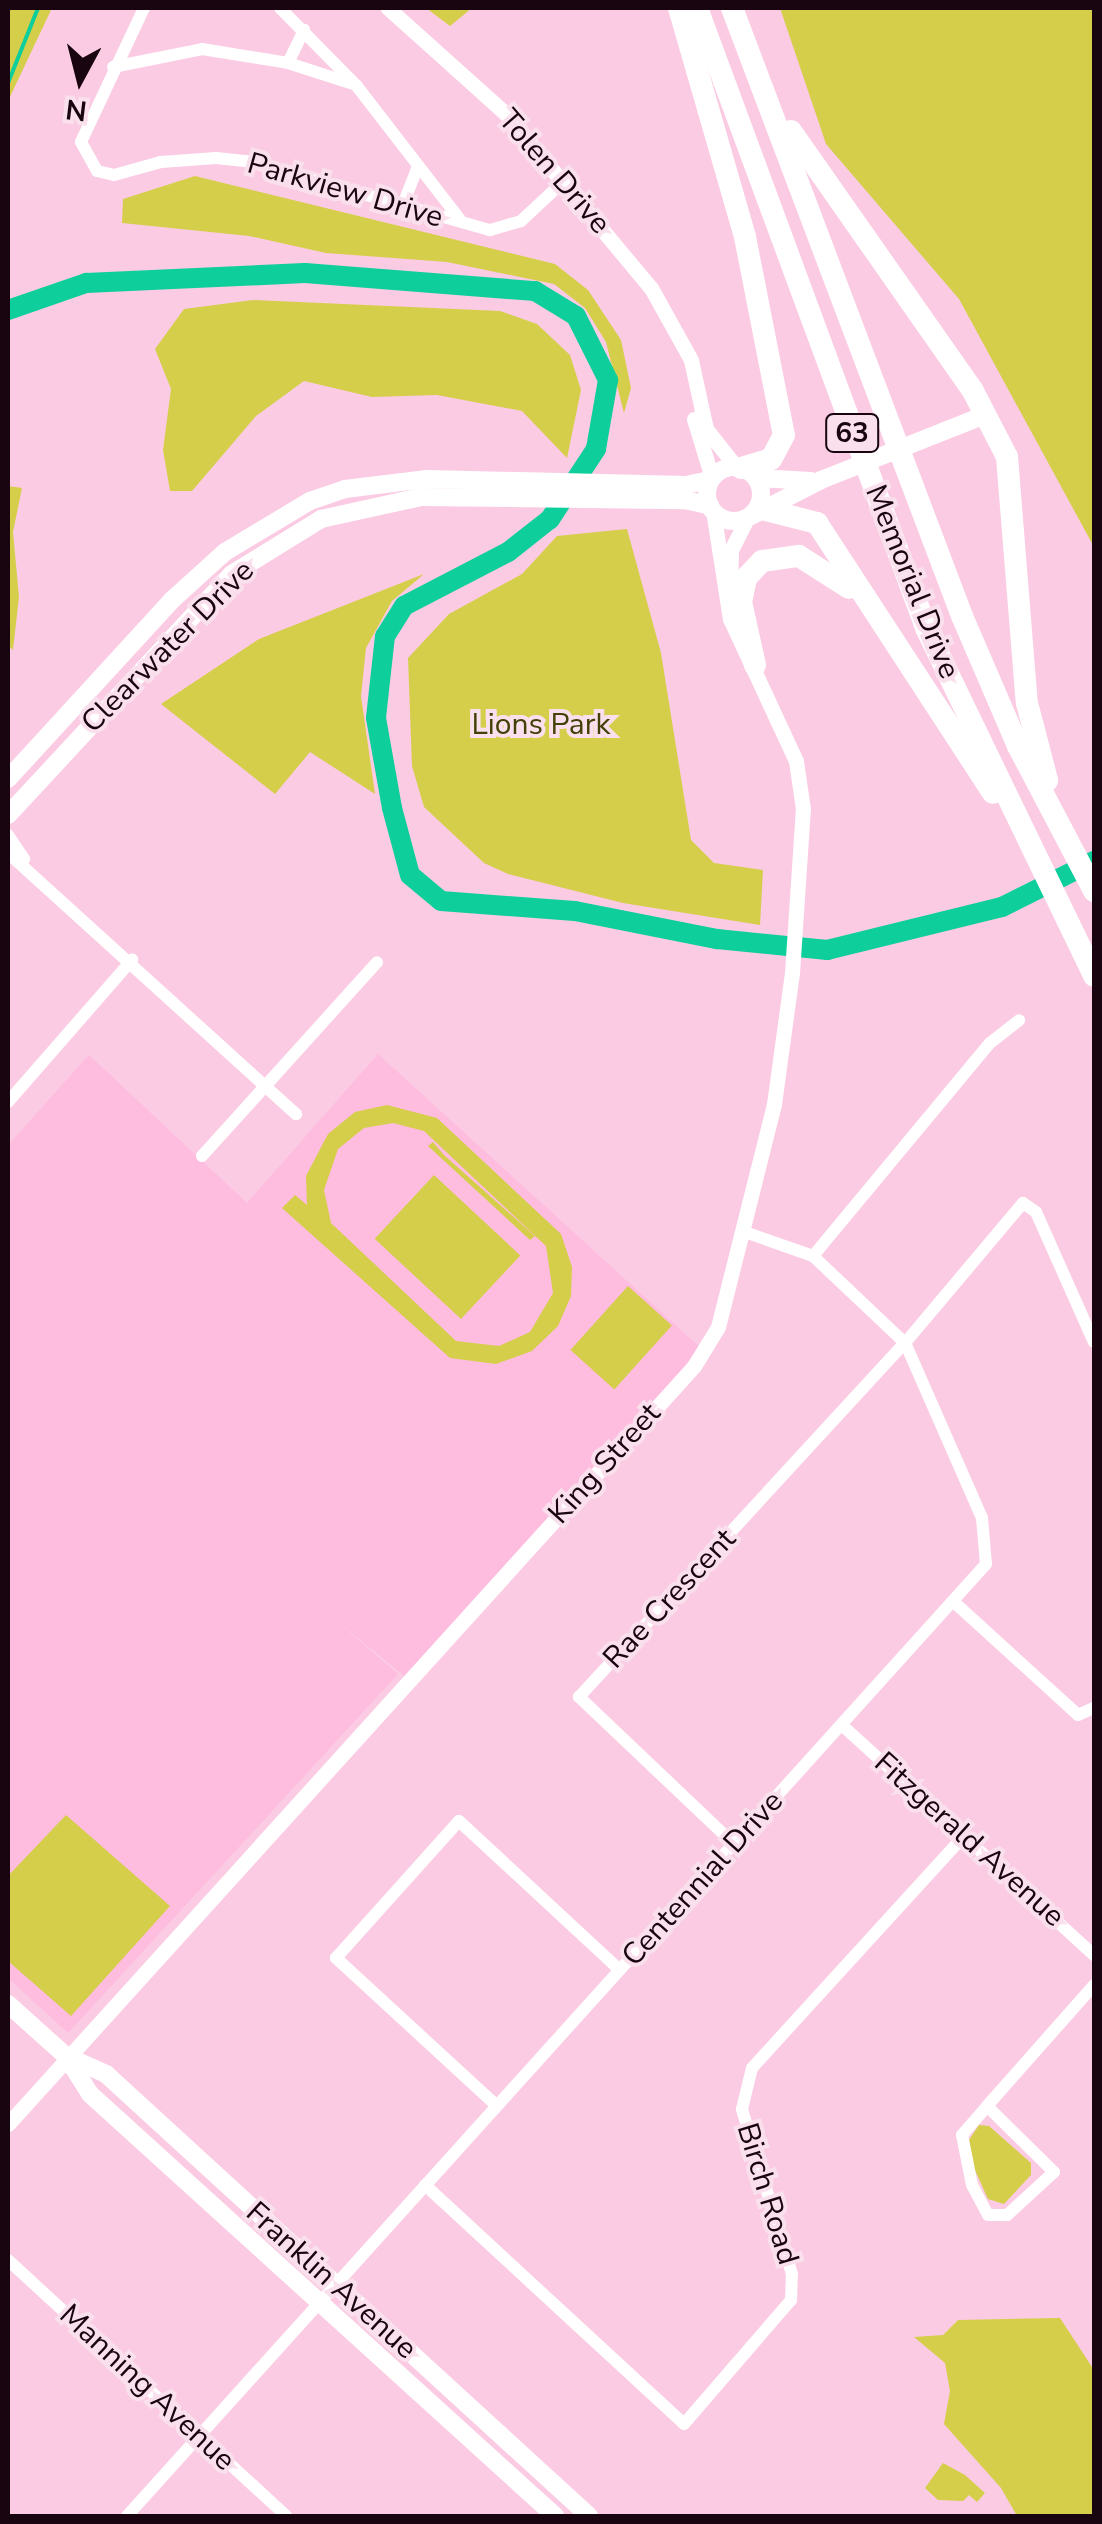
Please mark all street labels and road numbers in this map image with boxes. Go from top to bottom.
street label: Tolen Drive [490,102,618,242]
street label: Parkview Drive [243,146,447,236]
road number: 63 [824,410,880,456]
street label: Memorial Drive [857,480,967,684]
street label: Clearwater Drive [74,553,262,741]
street label: King Street [541,1396,669,1532]
street label: Rae Crescent [596,1522,744,1676]
street label: Fitzgerald Avenue [866,1745,1072,1935]
street label: Centennial Drive [615,1784,791,1974]
street label: Birch Road [728,2119,806,2269]
street label: Franklin Avenue [238,2195,424,2367]
street label: Manning Avenue [52,2297,242,2479]

